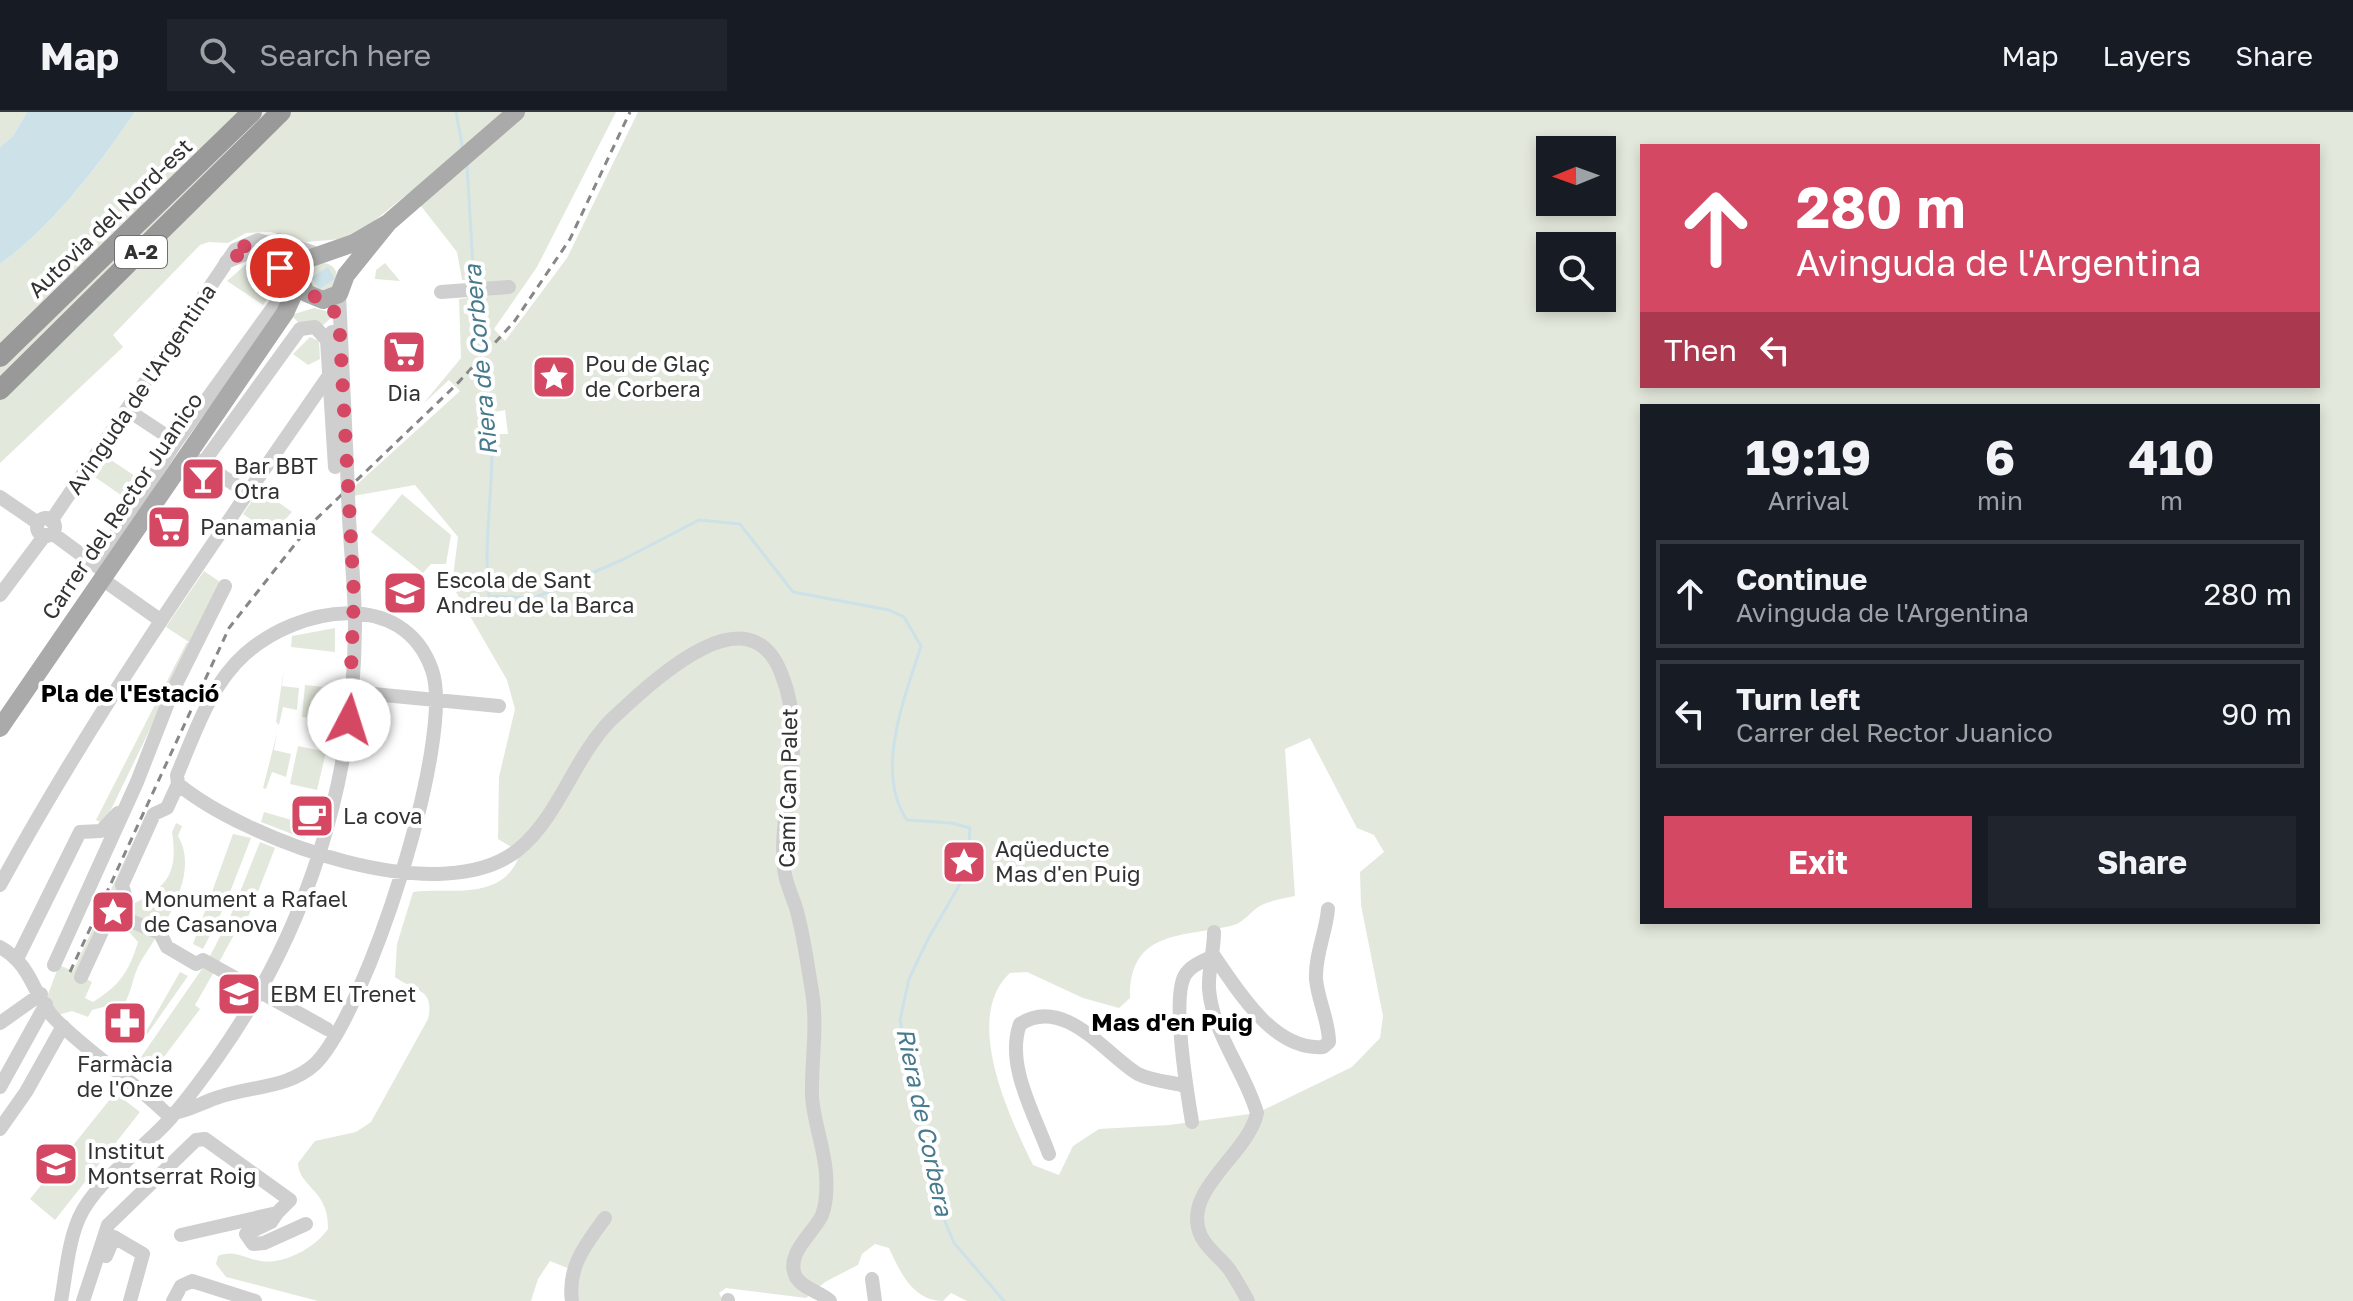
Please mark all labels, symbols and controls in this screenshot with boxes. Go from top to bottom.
search box [167,19,727,91]
text: Map [40,33,119,78]
icon: search [195,33,239,77]
text: Search here [259,37,431,73]
text: Map [2001,39,2059,72]
text: Layers [2103,39,2191,72]
text: Share [2235,39,2313,72]
street label: Autovia del Nord-est [22,132,197,303]
north arrow [1536,136,1616,216]
map controls [1536,136,1616,312]
text: 280 m [1796,173,1965,240]
icon: ahead [1664,176,1768,280]
button: search [1536,232,1616,312]
pin [246,234,314,302]
road number: A-2 [115,236,167,268]
text: Avinguda de l'Argentina [1796,241,2202,284]
icon: arrive [258,246,302,290]
water label: Riera de Corbera [457,262,502,457]
street label: Avinguda de l'Argentina [60,278,221,499]
supermarket icon: Dia [380,328,428,376]
icon: left [1753,328,1797,372]
text: Then [1664,332,1737,368]
place label: Pou de Glaç de Corbera [585,350,710,402]
place icon: Pou de Glaç de Corbera [530,353,578,401]
place label: Dia [387,379,421,406]
street label: Carrer del Rector Juanico [35,387,208,624]
text: 19:19 [1746,428,1871,486]
text: 6 [1985,428,2015,486]
text: 410 [2128,428,2214,486]
place label: Bar BBT Otra [234,452,318,504]
bar icon: Bar BBT Otra [179,455,227,503]
text: Arrival [1768,485,1849,516]
text: min [1977,485,2023,516]
text: m [2160,485,2183,516]
supermarket icon: Panamania [145,503,193,551]
place label: Panamania [200,513,316,540]
text: Continue [1736,561,1867,597]
place label: Escola de Sant Andreu de la Barca [436,566,634,618]
school or university icon: Escola de Sant Andreu de la Barca [381,569,429,617]
icon: ahead [1668,572,1712,616]
text: 280 m [2204,576,2292,612]
text: Avinguda de l'Argentina [1736,597,2029,628]
district label: Pla de l'Estació [41,678,219,707]
position arrow [307,678,391,762]
text: Turn left [1736,681,1861,717]
icon: left [1668,692,1712,736]
text: 90 m [2221,696,2292,732]
street label: Camí Can Palet [773,708,802,868]
text: Carrer del Rector Juanico [1736,717,2053,748]
cafe icon: La cova [288,792,336,840]
place label: La cova [343,802,423,829]
button: Exit [1664,816,1972,908]
button: Share [1988,816,2296,908]
place label: Aqüeducte Mas d'en Puig [995,835,1141,887]
place icon: Aqüeducte Mas d'en Puig [940,838,988,886]
place label: Monument a Rafael de Casanova [144,885,348,937]
place icon: Monument a Rafael de Casanova [89,888,137,936]
school or university icon: EBM El Trenet [215,970,263,1018]
place label: EBM El Trenet [270,980,416,1007]
pharmacy icon: Farmàcia de l'Onze [101,999,149,1047]
district label: Mas d'en Puig [1091,1007,1253,1036]
water label: Riera de Corbera [891,1025,960,1220]
place label: Farmàcia de l'Onze [77,1050,173,1102]
place label: Institut Montserrat Roig [87,1137,256,1189]
school or university icon: Institut Montserrat Roig [32,1140,80,1188]

